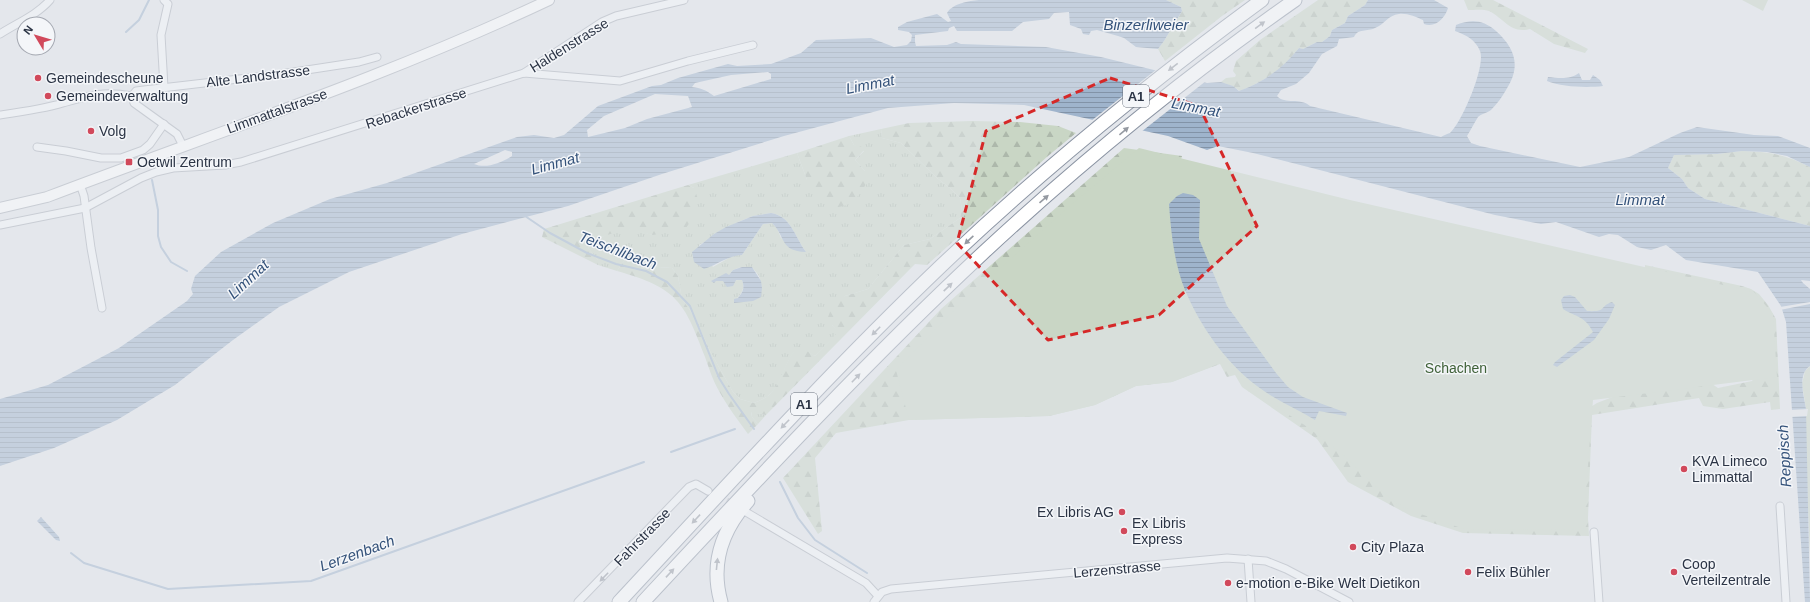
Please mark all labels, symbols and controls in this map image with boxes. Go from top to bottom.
street label: Haldenstrasse [527,14,611,75]
north arrow [16,16,56,56]
water label: Binzerliweier [1103,16,1190,33]
one-way arrow [1255,21,1266,29]
text: N [21,23,35,37]
street label: Alte Landstrasse [205,62,311,90]
one-way arrow [1168,62,1179,71]
place label: Gemeindescheune [46,70,164,86]
water label: Limmat [844,71,897,97]
marker: Gemeindescheune [33,73,43,83]
street label: Rebackerstrasse [364,84,469,132]
street label: Limmattalstrasse [225,85,330,137]
road number: A1 [1123,85,1149,107]
place label: Gemeindeverwaltung [56,88,188,104]
marker: Gemeindeverwaltung [43,91,53,101]
water label: Limmat [1170,94,1223,120]
place label: Volg [99,123,126,139]
marker: Volg [86,126,96,136]
one-way arrow [1118,126,1129,135]
water label: Limmat [529,148,582,178]
place label: Oetwil Zentrum [137,154,232,170]
marker: Oetwil Zentrum [124,157,134,167]
water label: Limmat [1615,191,1665,208]
one-way arrow [1039,194,1049,203]
water label: Teischlibach [577,227,659,273]
one-way arrow [964,235,974,245]
water label: Limmat [224,255,272,302]
one-way arrow [943,282,953,291]
one-way arrow [871,326,881,336]
park label: Schachen [1425,360,1487,376]
one-way arrow [851,373,861,383]
road number: A1 [791,393,817,415]
one-way arrow [780,419,790,429]
water label: Reppisch [1774,424,1794,488]
place label: KVA Limeco Limmattal [1692,453,1767,485]
marker: KVA Limeco Limmattal [1679,464,1689,474]
place label: Ex Libris AG [1037,504,1114,520]
street label: Fahrstrasse [611,505,674,569]
marker: Ex Libris AG [1117,507,1127,517]
one-way arrow [692,514,701,524]
place label: Ex Libris Express [1132,515,1186,547]
marker: Ex Libris Express [1119,526,1129,536]
water label: Lerzenbach [317,532,397,574]
place label: City Plaza [1361,539,1424,555]
marker: City Plaza [1348,542,1358,552]
place label: Coop Verteilzentrale [1682,556,1771,588]
one-way arrow [714,557,720,570]
street label: Lerzenstrasse [1073,557,1162,581]
place label: Felix Bühler [1476,564,1550,580]
marker: Felix Bühler [1463,567,1473,577]
marker: Coop Verteilzentrale [1669,567,1679,577]
one-way arrow [665,568,674,579]
one-way arrow [599,572,608,582]
place label: e-motion e-Bike Welt Dietikon [1236,575,1420,591]
marker: e-motion e-Bike Welt Dietikon [1223,578,1233,588]

